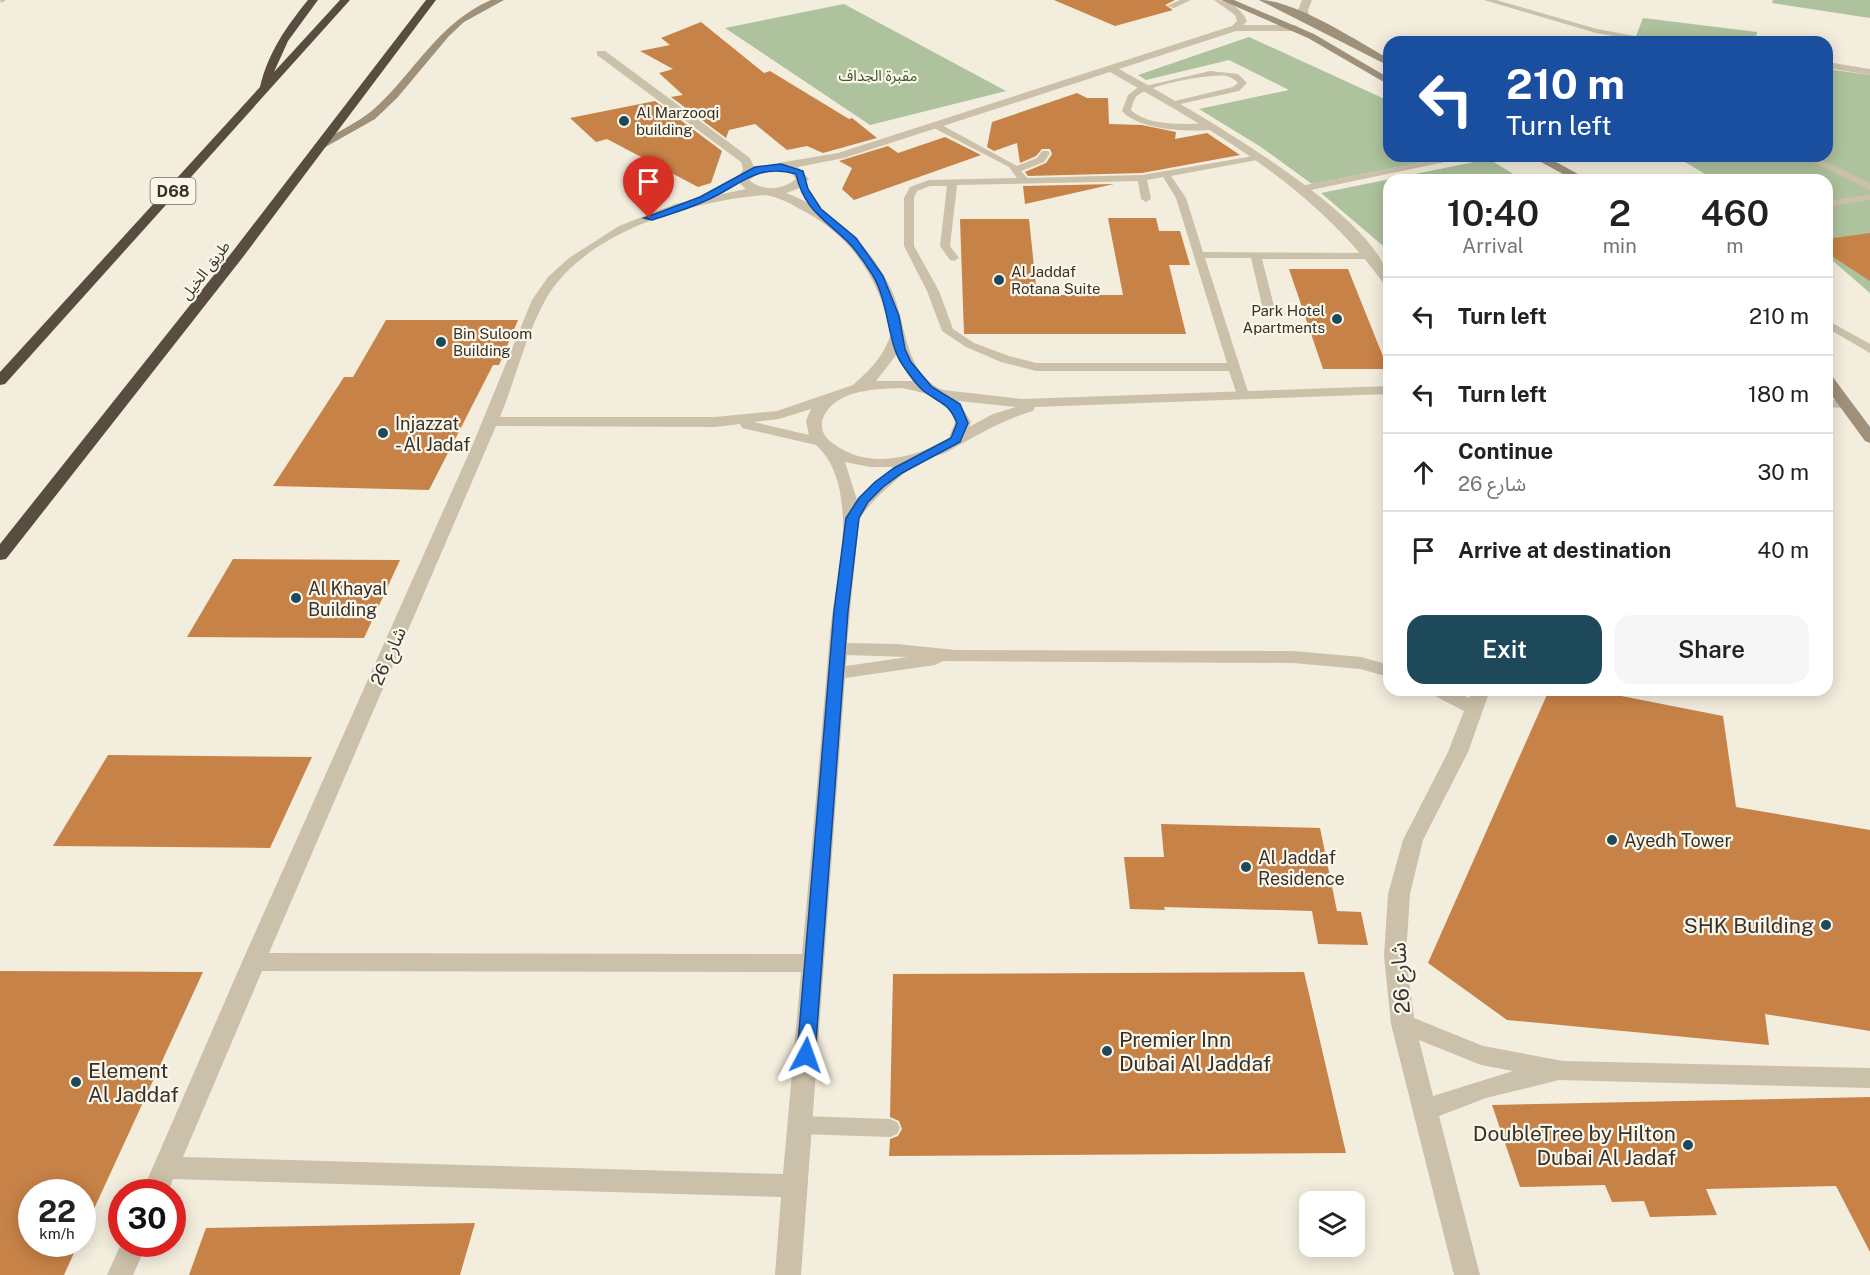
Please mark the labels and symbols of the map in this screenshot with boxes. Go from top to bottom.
park label: مقبرة الجداف [839,67,917,85]
place label: Al Marzooqi building [636,104,719,138]
marker: Al Marzooqi building [617,114,631,128]
pin [623,156,674,218]
road number: D68 [150,178,195,204]
street label: طريق الخيل [177,237,235,304]
place label: Al Jaddaf Rotana Suite [1011,263,1100,297]
marker: Al Jaddaf Rotana Suite [992,273,1006,287]
place label: Park Hotel Apartments [1243,302,1325,336]
marker: Park Hotel Apartments [1330,312,1344,326]
place label: Bin Suloom Building [453,325,532,359]
marker: Bin Suloom Building [434,335,448,349]
place label: Injazzat - Al Jadaf [395,413,470,455]
marker: Injazzat - Al Jadaf [376,426,390,440]
place label: Al Khayal Building [308,578,388,620]
marker: Al Khayal Building [289,591,303,605]
street label: شارع 26 [366,624,414,690]
place label: Ayedh Tower [1624,830,1732,851]
marker: Ayedh Tower [1605,833,1619,847]
place label: Al Jaddaf Residence [1258,847,1345,889]
marker: Al Jaddaf Residence [1239,860,1253,874]
place label: SHK Building [1684,913,1814,938]
marker: SHK Building [1819,918,1833,932]
street label: شارع 26 [1385,941,1418,1015]
position arrow [774,1023,838,1087]
place label: Premier Inn Dubai Al Jaddaf [1119,1027,1271,1076]
marker: Premier Inn Dubai Al Jaddaf [1100,1044,1114,1058]
place label: Element Al Jaddaf [88,1058,179,1107]
marker: Element Al Jaddaf [69,1075,83,1089]
place label: DoubleTree by Hilton Dubai Al Jadaf [1473,1121,1676,1170]
marker: DoubleTree by Hilton Dubai Al Jadaf [1681,1138,1695,1152]
speed limit sign: 30 [108,1179,186,1257]

